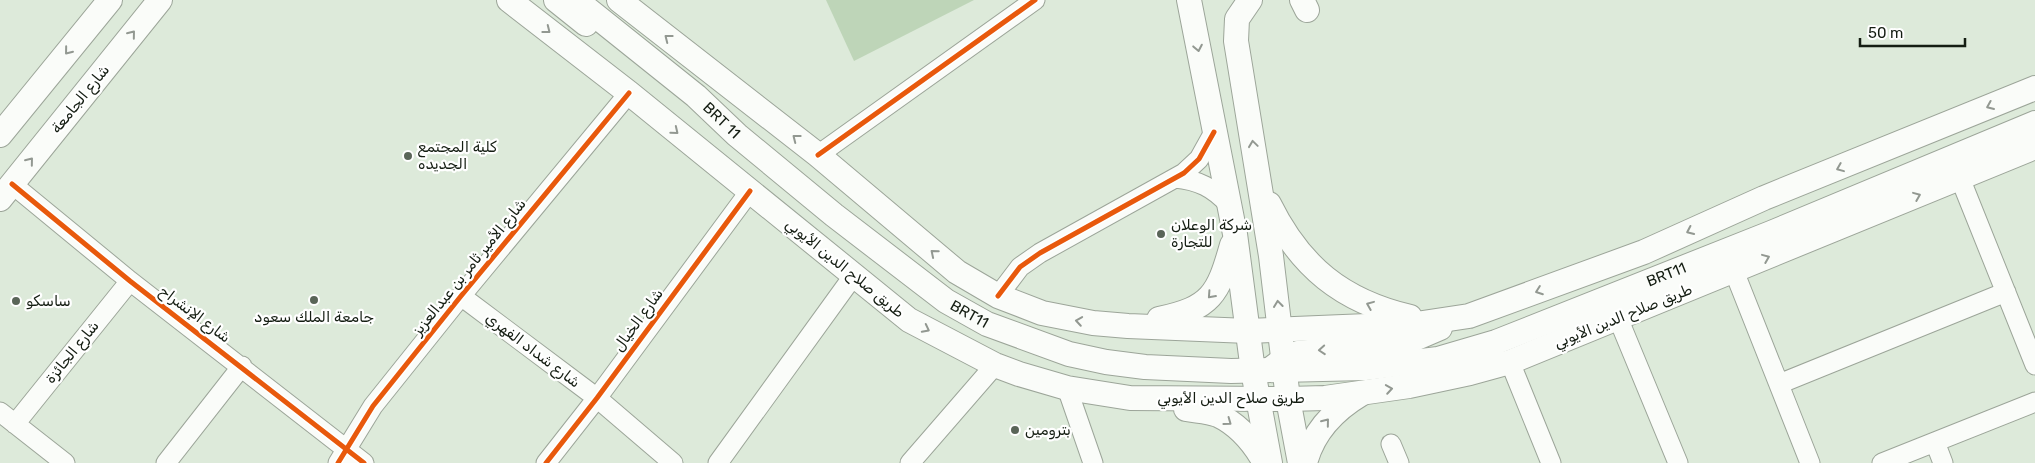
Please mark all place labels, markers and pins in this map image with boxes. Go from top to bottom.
place label: كلية المجتمع الجديده [418,138,497,173]
marker: كلية المجتمع الجديده [402,150,414,162]
place label: شركة الوعلان للتجارة [1171,216,1252,251]
marker: شركة الوعلان للتجارة [1155,228,1167,240]
place label: ساسكو [26,292,71,310]
marker: جامعة الملك سعود [308,294,320,306]
marker: ساسكو [10,295,22,307]
place label: جامعة الملك سعود [254,308,374,326]
place label: بترومين [1025,421,1071,440]
marker: بترومين [1009,424,1021,436]

